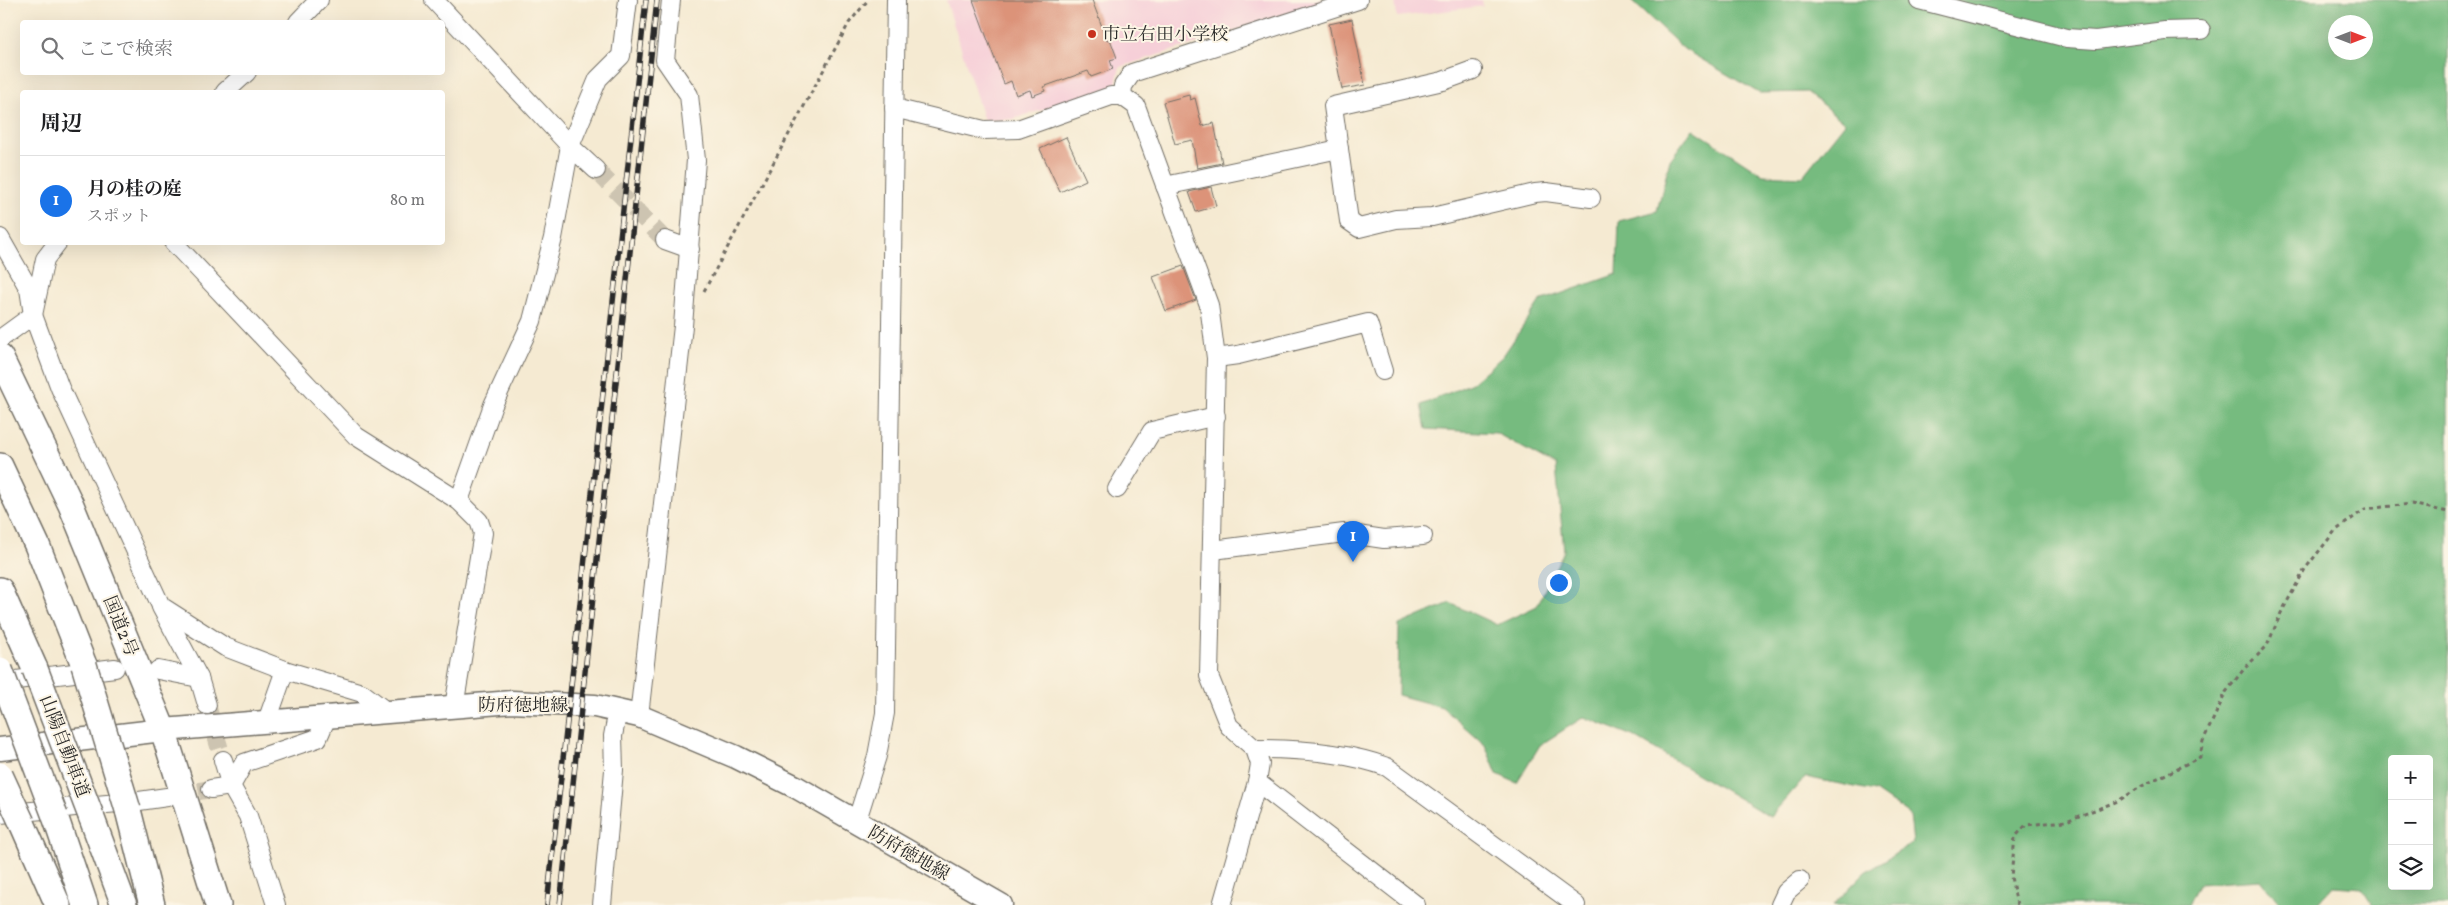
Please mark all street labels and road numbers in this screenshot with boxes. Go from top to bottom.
street label: 国道2号 [96,592,143,661]
street label: 山陽自動車道 [33,692,95,801]
street label: 防府徳地線 [478,694,568,719]
street label: 防府徳地線 [863,821,953,888]

